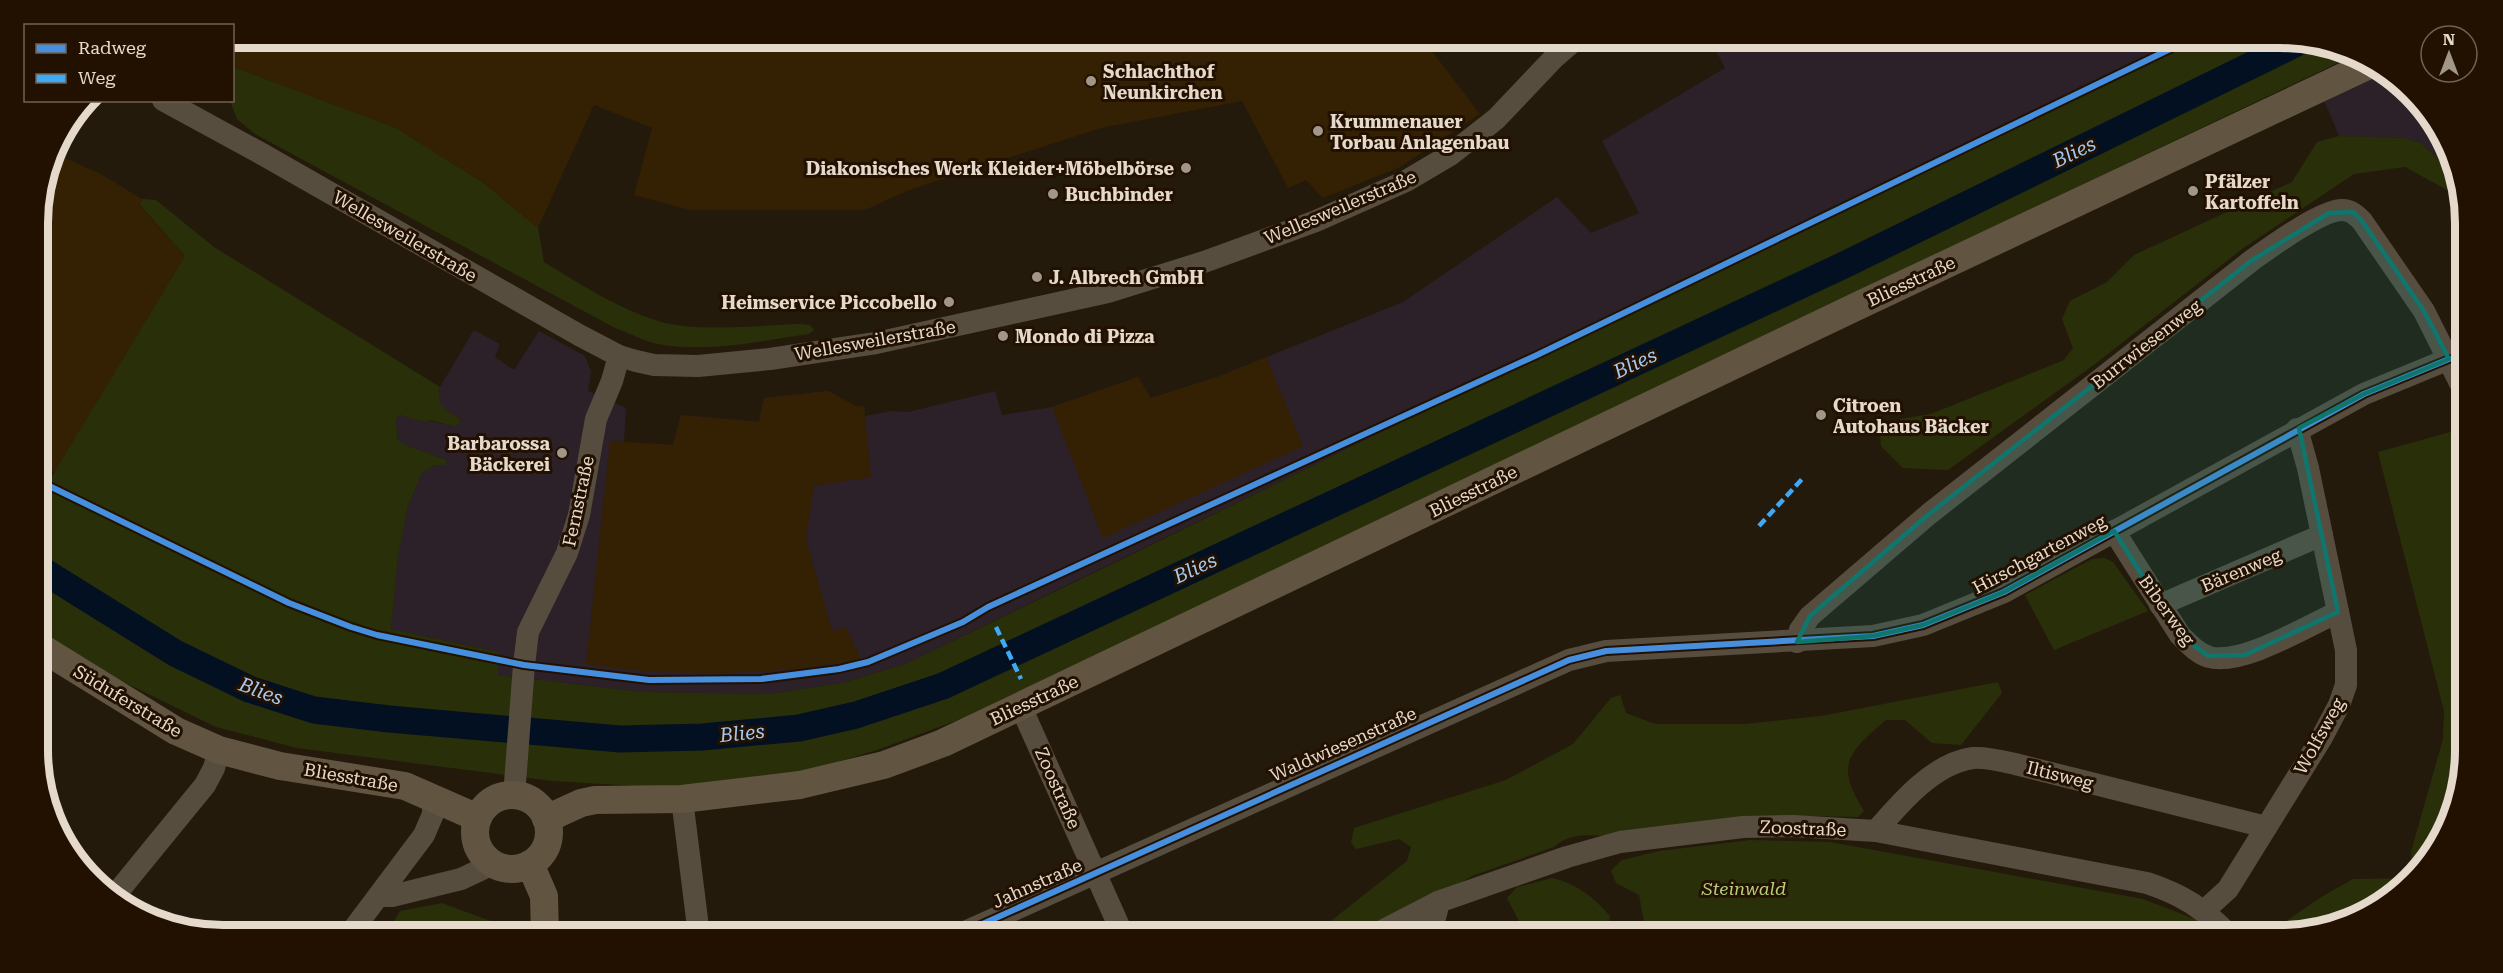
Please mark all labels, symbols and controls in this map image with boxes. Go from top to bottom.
legend [24,24,234,102]
north arrow [2419,24,2479,84]
text: N [2443,30,2455,49]
text: Radweg [78,37,147,58]
place label: Schlachthof Neunkirchen [1103,61,1223,103]
text: Weg [78,67,116,88]
marker: Schlachthof Neunkirchen [1084,74,1098,88]
place label: Krummenauer Torbau Anlagenbau [1330,111,1510,153]
marker: Krummenauer Torbau Anlagenbau [1311,124,1325,138]
water label: Blies [2048,131,2100,173]
place label: Diakonisches Werk Kleider+Möbelbörse [806,158,1174,179]
marker: Diakonisches Werk Kleider+Möbelbörse [1179,161,1193,175]
street label: Wellesweilerstraße [1261,165,1419,249]
place label: Pfälzer Kartoffeln [2205,171,2299,213]
place label: Buchbinder [1065,184,1173,205]
marker: Pfälzer Kartoffeln [2186,184,2200,198]
street label: Wellesweilerstraße [329,186,481,286]
marker: Buchbinder [1046,187,1060,201]
street label: Bliesstraße [1863,251,1959,311]
place label: J. Albrech GmbH [1049,267,1204,288]
marker: J. Albrech GmbH [1030,270,1044,284]
place label: Heimservice Piccobello [721,292,937,313]
street label: Burrwiesenweg [2087,294,2206,393]
marker: Heimservice Piccobello [942,295,956,309]
street label: Wellesweilerstraße [793,315,957,364]
place label: Mondo di Pizza [1015,326,1155,347]
marker: Mondo di Pizza [996,329,1010,343]
water label: Blies [1609,343,1661,384]
place label: Citroen Autohaus Bäcker [1833,395,1989,437]
marker: Citroen Autohaus Bäcker [1814,408,1828,422]
place label: Barbarossa Bäckerei [447,433,550,475]
marker: Barbarossa Bäckerei [555,446,569,460]
street label: Fernstraße [558,454,598,548]
street label: Bliesstraße [1426,461,1520,521]
street label: Hirschgartenweg [1969,510,2110,598]
street label: Bärenweg [2198,543,2285,596]
water label: Blies [1169,548,1221,589]
street label: Biberweg [2135,571,2200,650]
street label: Süduferstraße [70,660,186,742]
street label: Bliesstraße [986,670,1082,730]
water label: Blies [235,672,286,710]
street label: Wolfsweg [2289,694,2349,778]
street label: Waldwiesenstraße [1266,702,1420,786]
water label: Blies [717,719,766,747]
street label: Zoostraße [1031,744,1085,832]
street label: Iltisweg [2025,757,2096,794]
street label: Bliesstraße [302,758,400,796]
street label: Zoostraße [1759,816,1847,840]
street label: Jahnstraße [989,854,1085,912]
park label: Steinwald [1701,878,1786,899]

